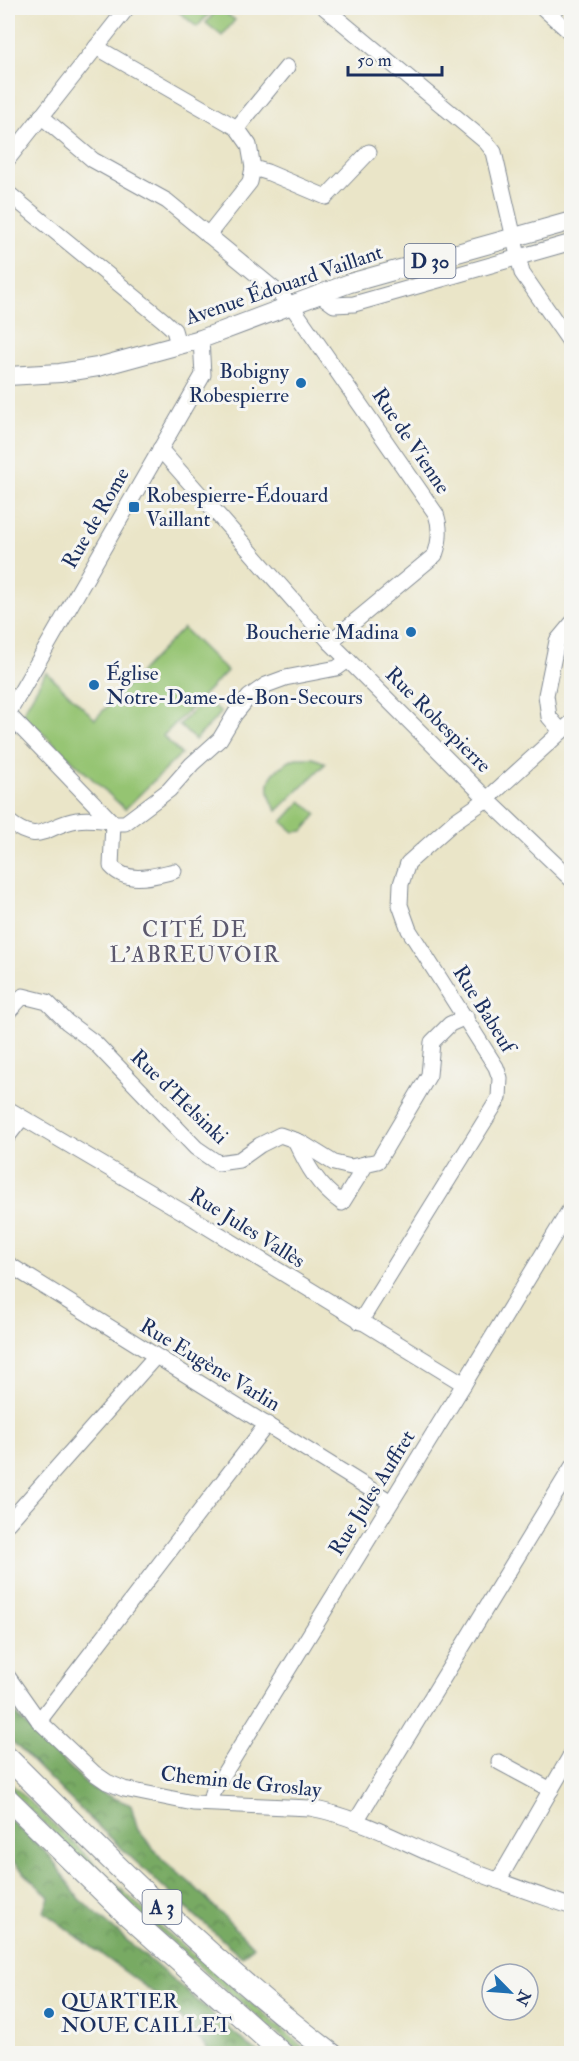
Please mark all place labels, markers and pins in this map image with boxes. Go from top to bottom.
place label: Bobigny Robespierre [189,358,290,409]
marker: Bobigny Robespierre [294,376,308,390]
place label: Robespierre-Édouard Vaillant [146,482,329,533]
marker: Robespierre-Édouard Vaillant [127,500,141,514]
place label: Boucherie Madina [245,619,399,646]
marker: Boucherie Madina [404,625,418,639]
place label: Église Notre-Dame-de-Bon-Secours [106,660,363,711]
marker: Église Notre-Dame-de-Bon-Secours [87,678,101,692]
place label: QUARTIER NOUE CAILLET [61,1988,232,2039]
marker: QUARTIER NOUE CAILLET [42,2006,56,2020]

